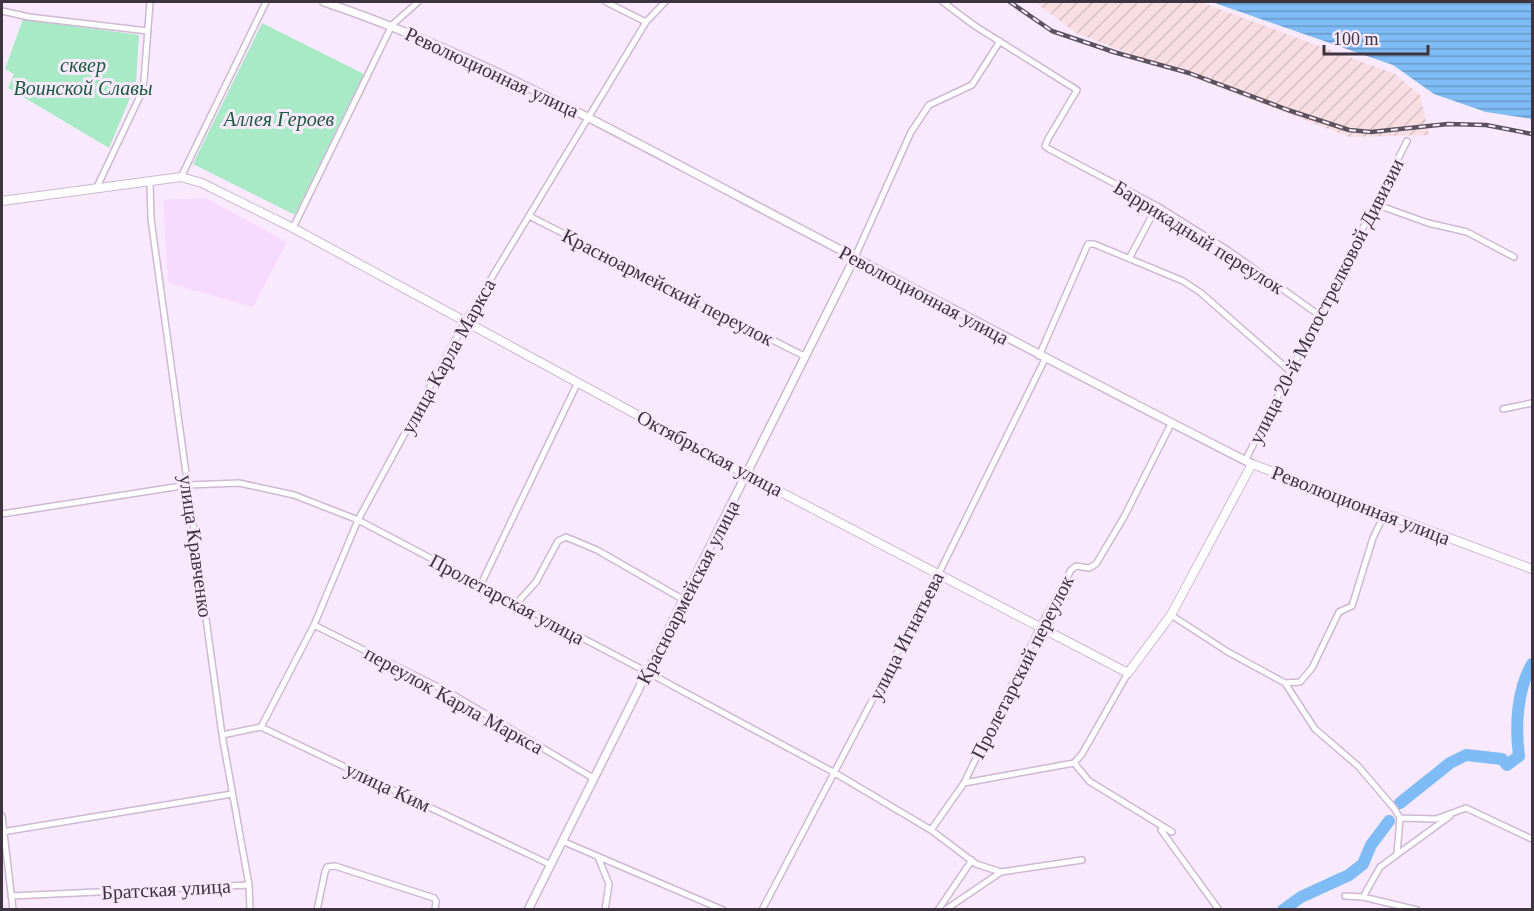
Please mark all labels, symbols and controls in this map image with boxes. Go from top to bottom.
scale bar [1324,18,1428,56]
street label: Революционная улица [401,22,582,123]
text: 100 m [1333,29,1379,49]
park label: сквер Воинской Славы [13,54,153,99]
park label: Аллея Героев [222,108,335,131]
street label: улица 20-й Мотострелковой Дивизии [1244,155,1409,448]
street label: Баррикадный переулок [1109,176,1288,299]
street label: Красноармейский переулок [558,224,778,351]
street label: Революционная улица [835,241,1013,350]
street label: улица Карла Маркса [396,275,501,438]
street label: Октябрьская улица [633,405,787,502]
street label: Революционная улица [1268,461,1453,550]
street label: улица Кравченко [174,473,217,619]
street label: Красноармейская улица [632,496,745,688]
street label: Пролетарская улица [426,549,588,650]
street label: улица Игнатьева [864,568,949,704]
street label: Пролетарский переулок [966,571,1079,763]
street label: переулок Карла Маркса [360,642,547,759]
street label: улица Ким [342,758,434,817]
street label: Братская улица [101,875,231,904]

